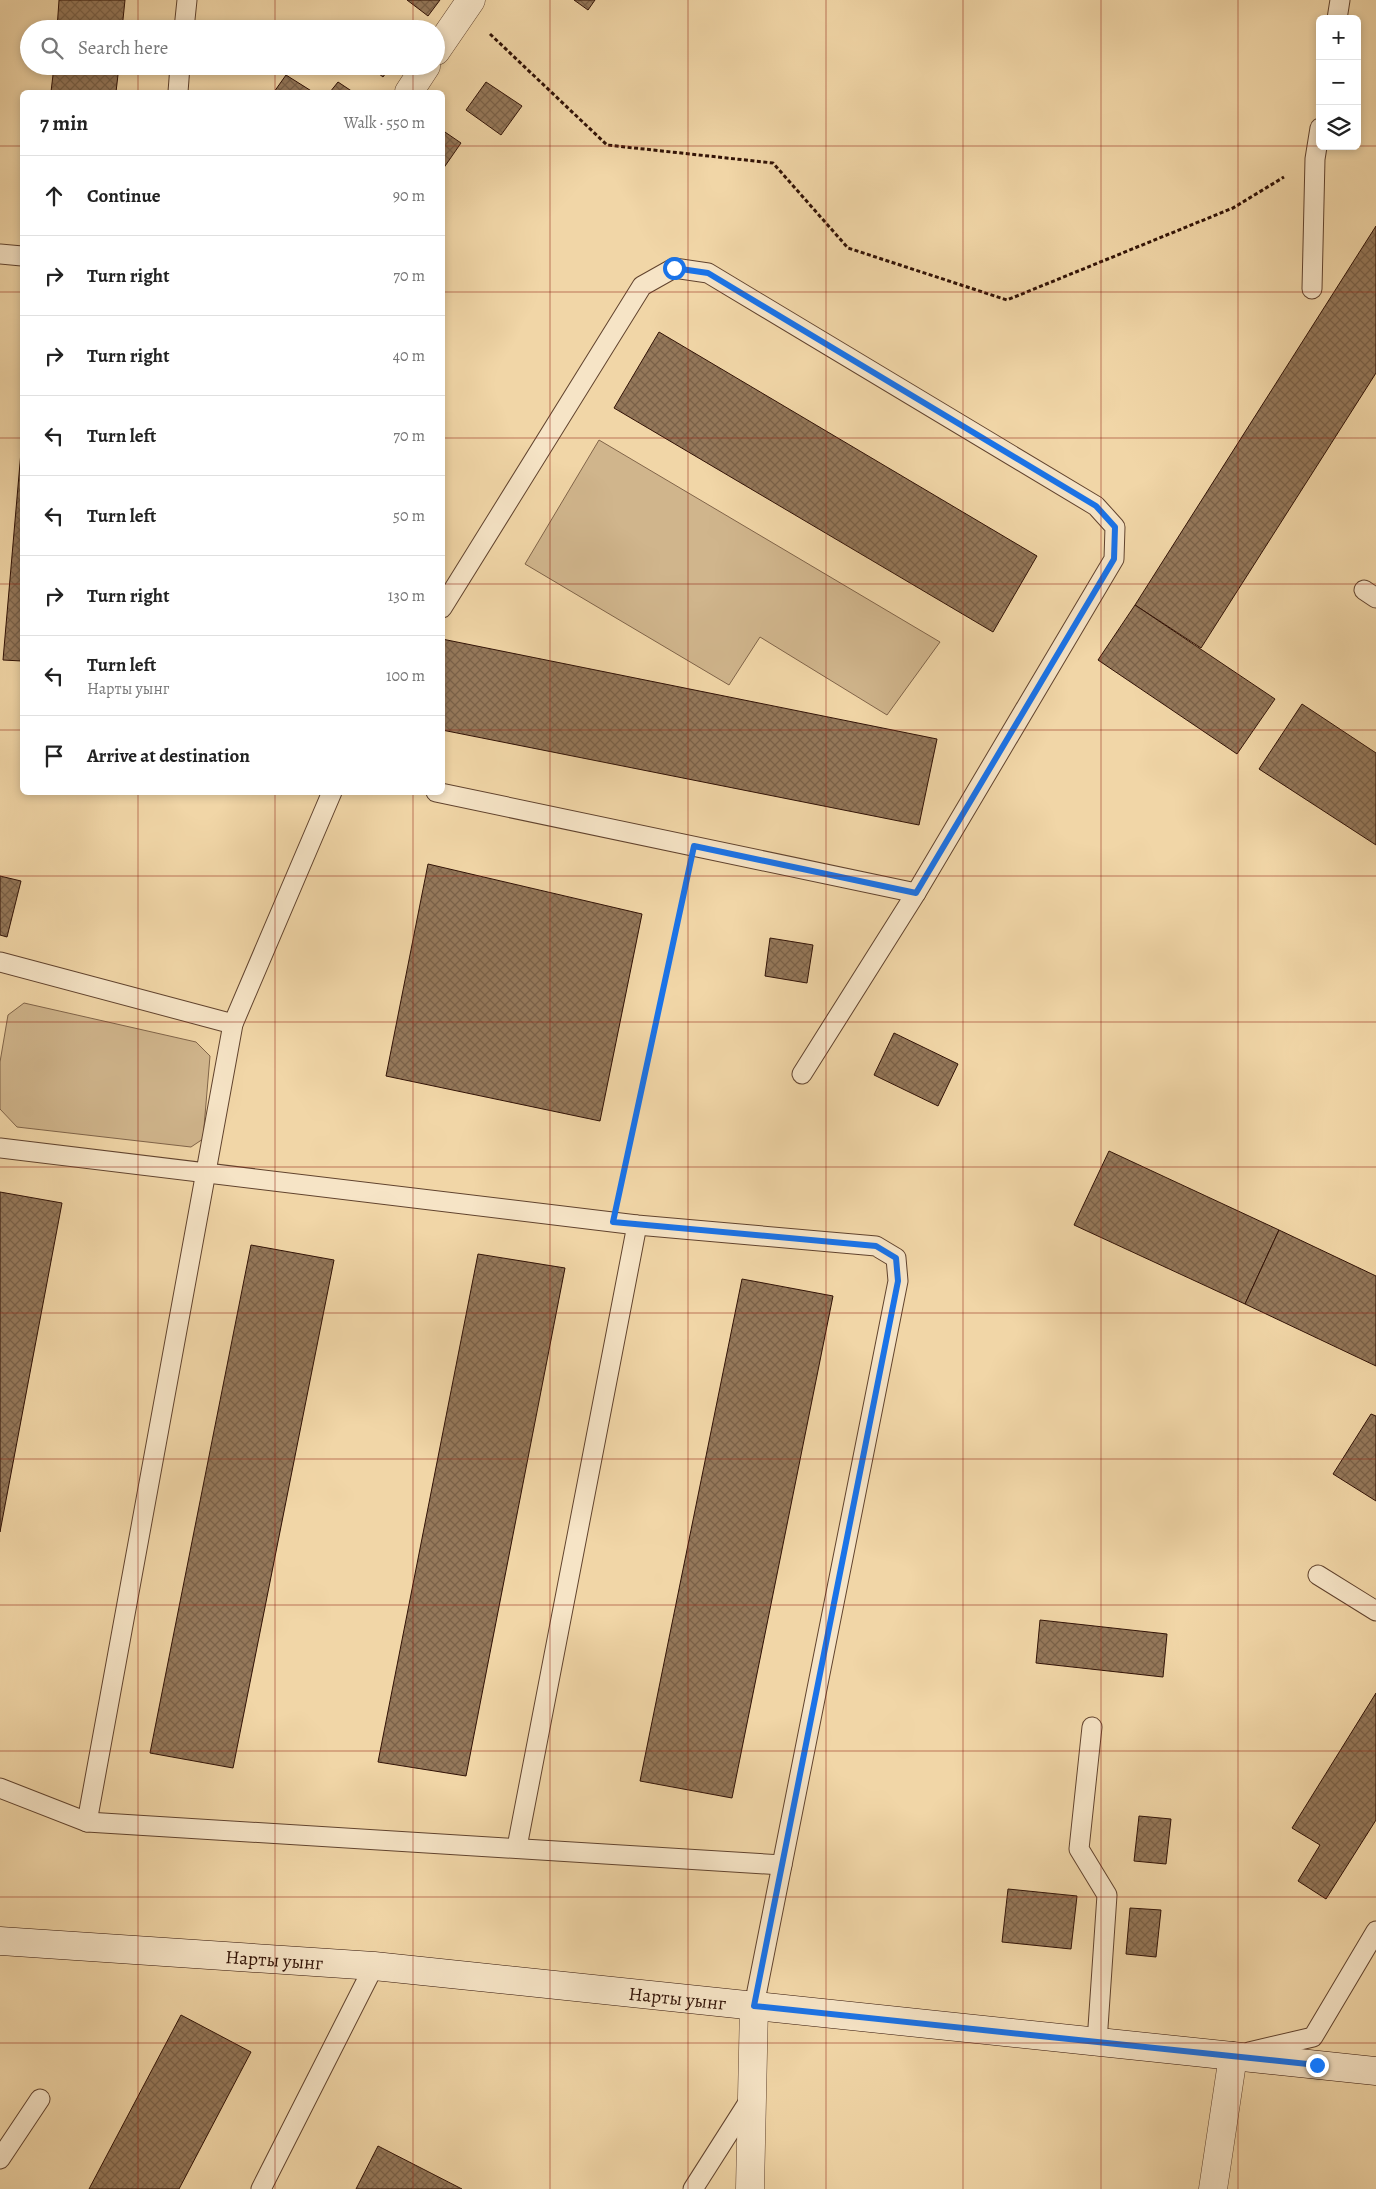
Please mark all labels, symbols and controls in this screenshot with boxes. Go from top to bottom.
map controls [1316,15,1361,150]
button: + [1316,15,1361,60]
search box [20,20,445,75]
icon: search [38,34,66,62]
text: Search here [78,35,168,61]
button: − [1316,60,1361,105]
button: layers [1316,105,1361,150]
text: 7 min [40,109,88,137]
text: Walk · 550 m [344,112,425,134]
icon: ahead [40,182,68,210]
text: Continue [87,183,161,209]
text: 90 m [393,185,425,207]
route start [663,257,686,280]
icon: right [40,262,68,290]
text: Turn right [87,263,169,289]
text: 70 m [393,265,425,287]
icon: right [40,342,68,370]
text: Turn right [87,343,169,369]
text: 40 m [393,345,425,367]
icon: left [40,422,68,450]
text: Turn left [87,423,156,449]
text: 70 m [393,425,425,447]
icon: left [40,502,68,530]
text: Turn left [87,503,156,529]
text: 50 m [393,505,425,527]
icon: right [40,582,68,610]
text: Turn right [87,583,169,609]
text: 130 m [388,585,425,607]
text: Turn left [87,652,156,678]
icon: left [40,662,68,690]
text: 100 m [386,665,425,687]
text: Нарты уынг [87,678,169,700]
icon: arrive [40,742,68,770]
text: Arrive at destination [87,743,250,769]
street label: Нарты уынг [225,1944,324,1977]
street label: Нарты уынг [627,1981,728,2017]
route end [1306,2054,1329,2077]

